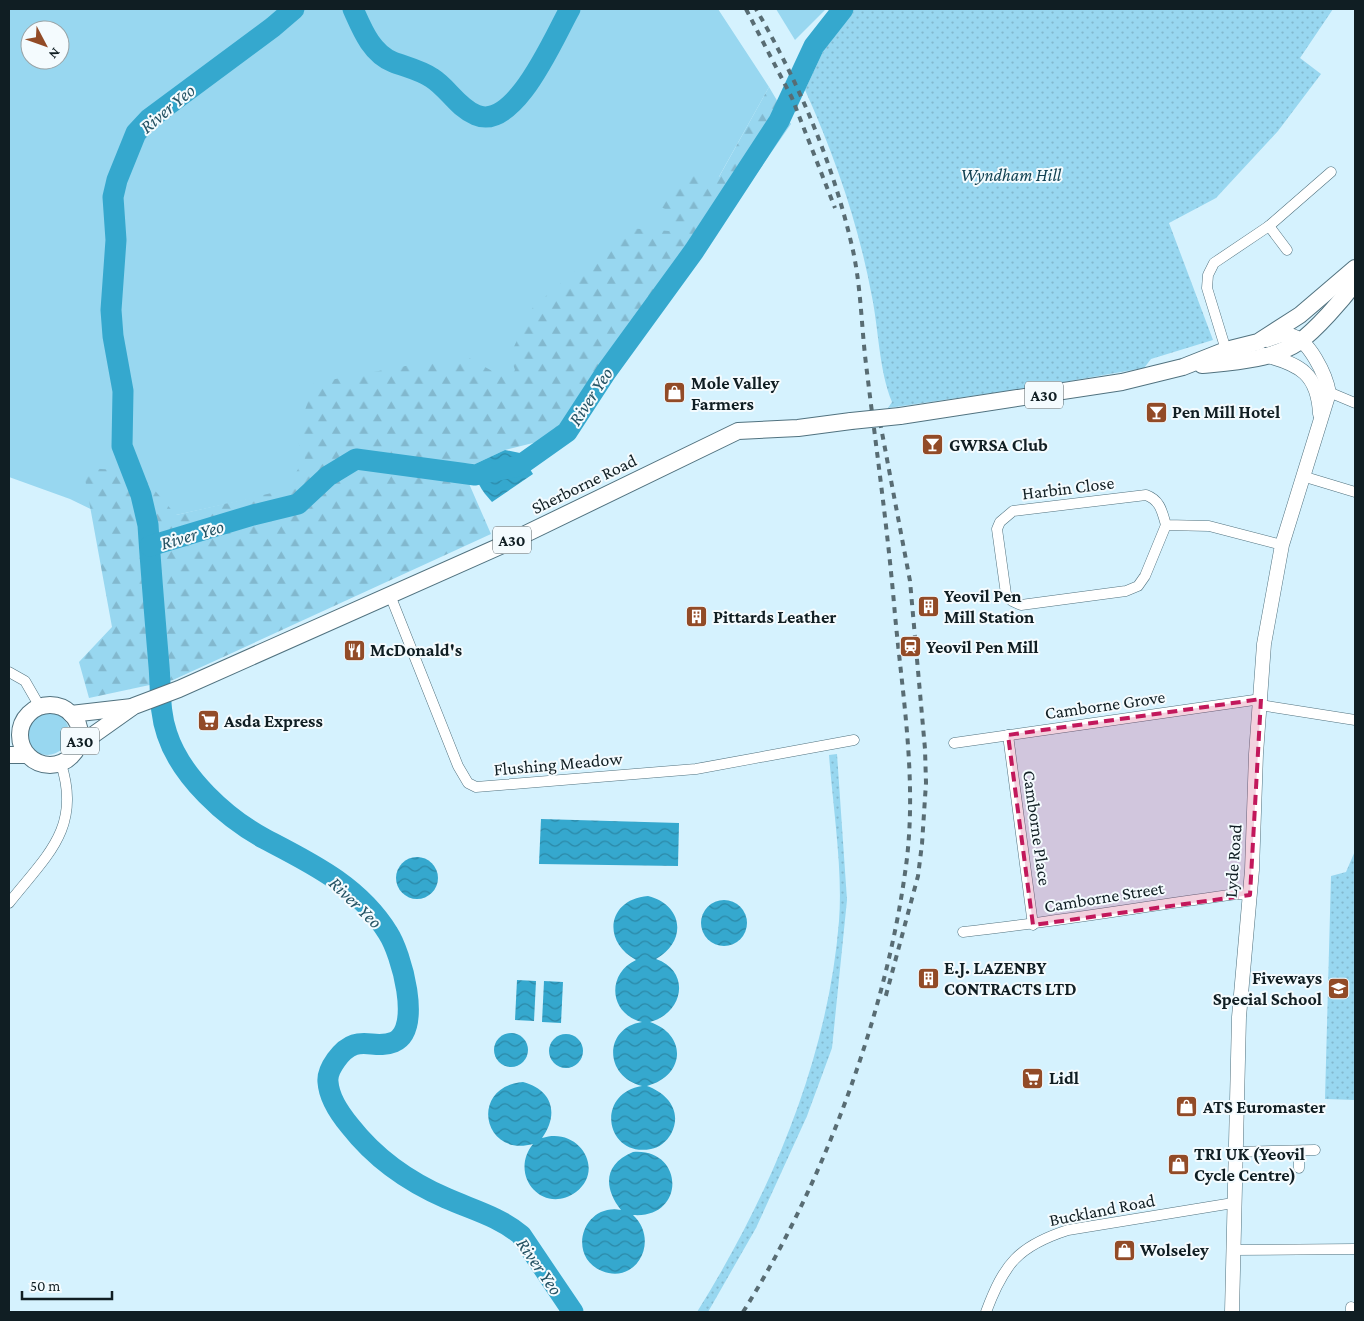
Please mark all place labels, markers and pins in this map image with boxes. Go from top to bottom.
place label: Mole Valley Farmers [691,373,779,414]
shop icon: Mole Valley Farmers [663,381,687,405]
bar icon: Pen Mill Hotel [1144,400,1168,424]
place label: Pen Mill Hotel [1172,402,1280,422]
bar icon: GWRSA Club [921,433,945,457]
place label: GWRSA Club [949,435,1048,455]
place label: Yeovil Pen Mill Station [944,586,1035,627]
building icon: Yeovil Pen Mill Station [916,594,940,618]
building icon: Pittards Leather [685,605,709,629]
place label: Pittards Leather [713,607,836,627]
station icon: Yeovil Pen Mill [898,635,922,659]
place label: Yeovil Pen Mill [926,637,1038,657]
restaurant icon: McDonald's [342,638,366,662]
place label: McDonald's [370,640,462,660]
supermarket icon: Asda Express [196,709,220,733]
place label: Asda Express [223,711,323,731]
place label: E.J. LAZENBY CONTRACTS LTD [944,958,1077,999]
building icon: E.J. LAZENBY CONTRACTS LTD [916,966,940,990]
place label: Fiveways Special School [1213,968,1322,1009]
school or university icon: Fiveways Special School [1326,976,1350,1000]
supermarket icon: Lidl [1021,1066,1045,1090]
place label: Lidl [1049,1068,1079,1088]
shop icon: ATS Euromaster [1175,1095,1199,1119]
place label: ATS Euromaster [1202,1097,1326,1117]
place label: TRI UK (Yeovil Cycle Centre) [1194,1144,1305,1186]
shop icon: TRI UK (Yeovil Cycle Centre) [1166,1152,1190,1176]
shop icon: Wolseley [1112,1238,1136,1262]
place label: Wolseley [1139,1240,1209,1260]

